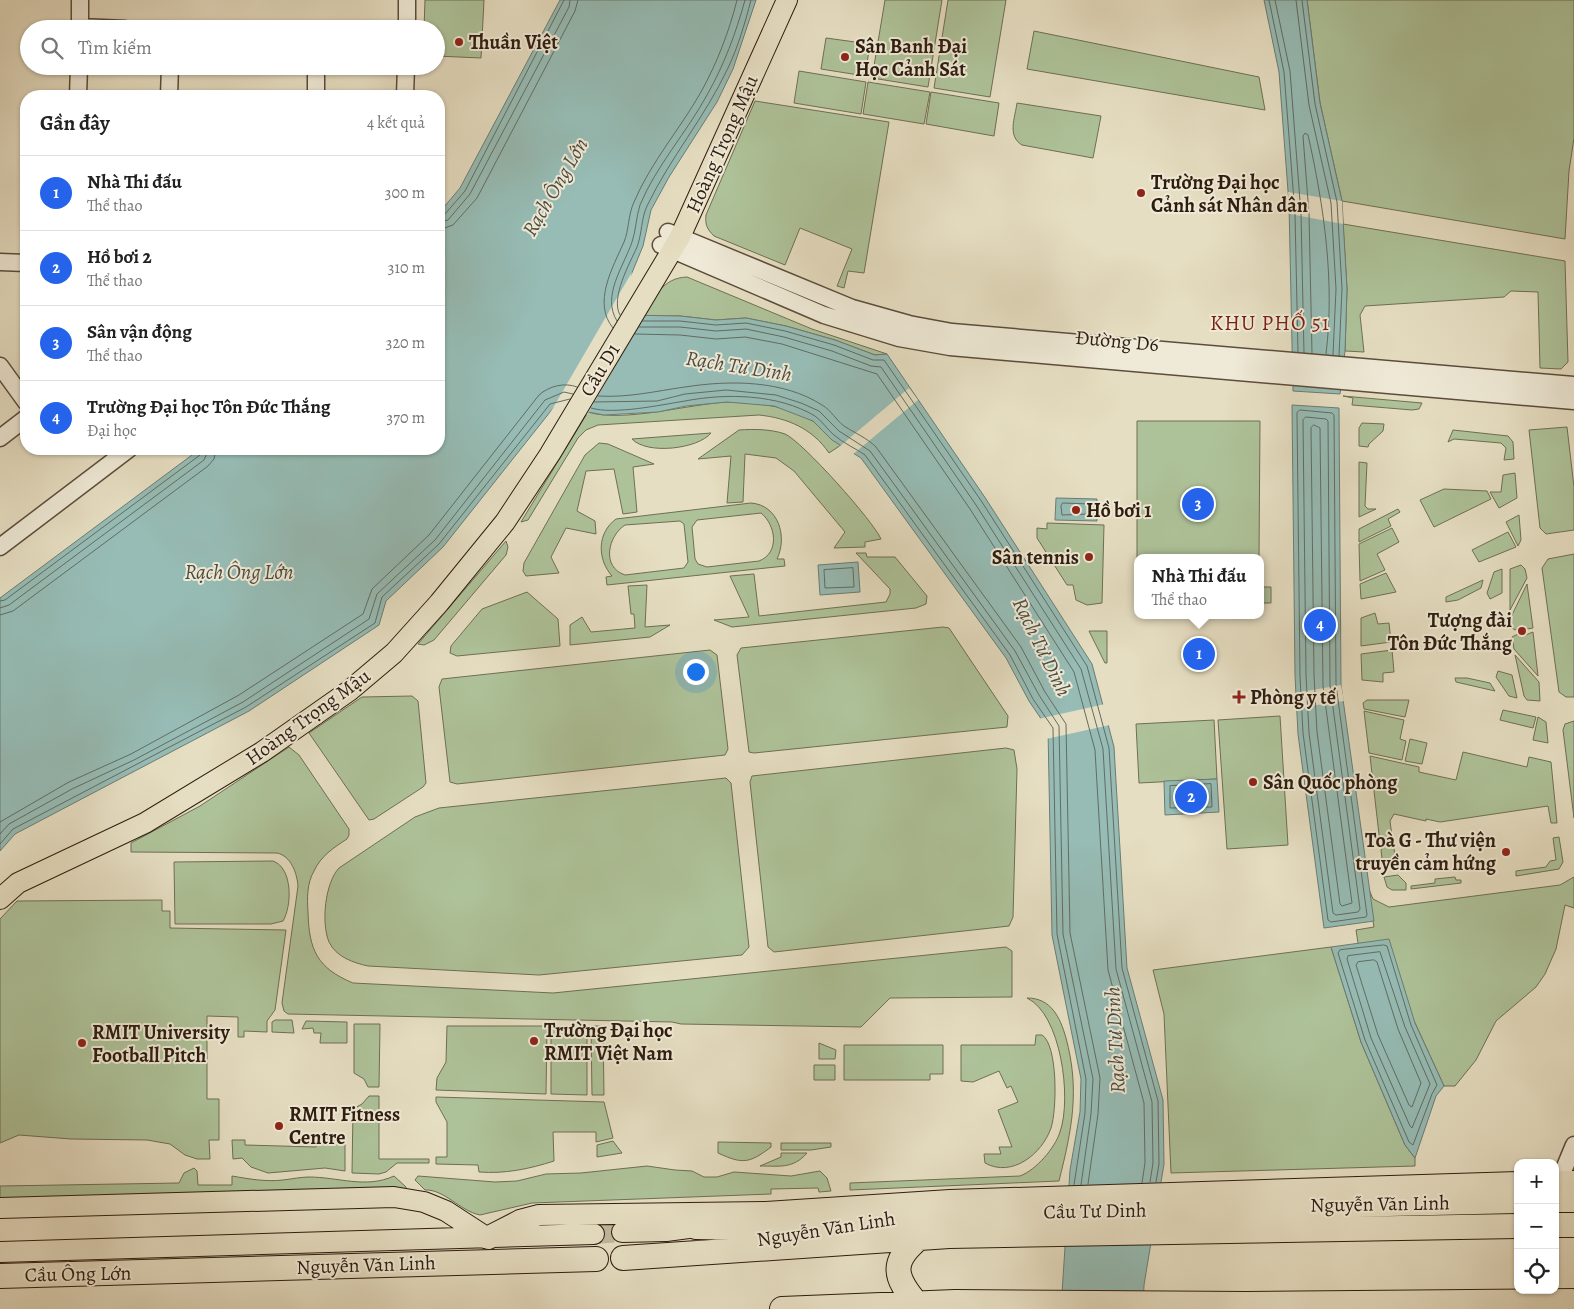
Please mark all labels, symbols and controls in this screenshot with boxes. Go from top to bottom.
search box [20,20,445,75]
place label: Thuần Việt [469,29,558,56]
place label: Sân Banh Đại Học Cảnh Sát [855,33,967,83]
icon: search [38,34,66,62]
text: Tìm kiếm [78,35,152,61]
marker: Thuần Việt [453,36,465,48]
marker: Sân Banh Đại Học Cảnh Sát [839,51,851,63]
street label: Hoàng Trọng Mậu [679,71,765,217]
text: Gần đây [40,109,110,137]
text: 4 kết quả [367,112,425,134]
water label: Rạch Ông Lớn [516,133,594,241]
text: Nhà Thi đấu [87,169,182,195]
place label: Trường Đại học Cảnh sát Nhân dân [1151,169,1308,219]
text: 1 [53,182,59,204]
text: 300 m [385,182,425,204]
marker: Trường Đại học Cảnh sát Nhân dân [1135,187,1147,199]
text: Thể thao [87,195,142,217]
text: Hồ bơi 2 [87,244,152,270]
text: 2 [52,257,60,279]
text: 310 m [388,257,425,279]
text: Thể thao [87,270,142,292]
district label: KHU PHỐ 51 [1210,309,1330,337]
text: Sân vận động [87,319,192,345]
street label: Đường D6 [1074,324,1160,358]
text: 3 [53,332,59,354]
text: 320 m [386,332,425,354]
street label: Cầu D1 [574,338,626,402]
water label: Rạch Tư Dinh [684,344,794,388]
text: Thể thao [87,345,142,367]
text: Trường Đại học Tôn Đức Thắng [87,394,331,420]
text: 4 [52,407,60,429]
text: 370 m [387,407,425,429]
text: Đại học [87,420,137,442]
pin: 3 [1182,485,1214,523]
place label: Hồ bơi 1 [1086,497,1151,524]
marker: Hồ bơi 1 [1070,504,1082,516]
place label: Sân tennis [992,544,1079,571]
marker: Sân tennis [1083,551,1095,563]
popup [1134,554,1264,619]
water label: Rạch Ông Lớn [184,558,294,586]
text: Nhà Thi đấu [1152,563,1246,589]
text: Thể thao [1152,589,1207,611]
water label: Rạch Tư Dinh [1006,593,1078,701]
pin: 4 [1304,606,1336,644]
place label: Tượng đài Tôn Đức Thắng [1388,607,1513,657]
marker: Tượng đài Tôn Đức Thắng [1516,625,1528,637]
pin: 1 [1183,635,1215,673]
your location [683,659,709,685]
street label: Hoàng Trọng Mậu [240,662,376,772]
place label: Phòng y tế [1250,684,1337,711]
marker: Phòng y tế [1232,690,1246,704]
place label: Sân Quốc phòng [1263,769,1398,796]
marker: Sân Quốc phòng [1247,776,1259,788]
pin: 2 [1175,778,1207,816]
place label: Toà G - Thư viện truyền cảm hứng [1355,827,1497,877]
marker: Toà G - Thư viện truyền cảm hứng [1500,846,1512,858]
water label: Rạch Tư Dinh [1098,986,1132,1094]
place label: Trường Đại học RMIT Việt Nam [544,1017,673,1067]
place label: RMIT University Football Pitch [92,1019,231,1069]
marker: Trường Đại học RMIT Việt Nam [528,1035,540,1047]
marker: RMIT University Football Pitch [76,1037,88,1049]
place label: RMIT Fitness Centre [289,1101,400,1151]
marker: RMIT Fitness Centre [273,1120,285,1132]
map controls [1514,1159,1559,1294]
button: + [1514,1159,1559,1204]
street label: Nguyễn Văn Linh [1310,1189,1450,1219]
street label: Cầu Tư Dinh [1043,1197,1147,1225]
button: − [1514,1204,1559,1249]
street label: Nguyễn Văn Linh [755,1205,897,1253]
street label: Nguyễn Văn Linh [296,1249,437,1281]
button: locate [1514,1249,1559,1294]
street label: Cầu Ông Lớn [24,1260,132,1288]

